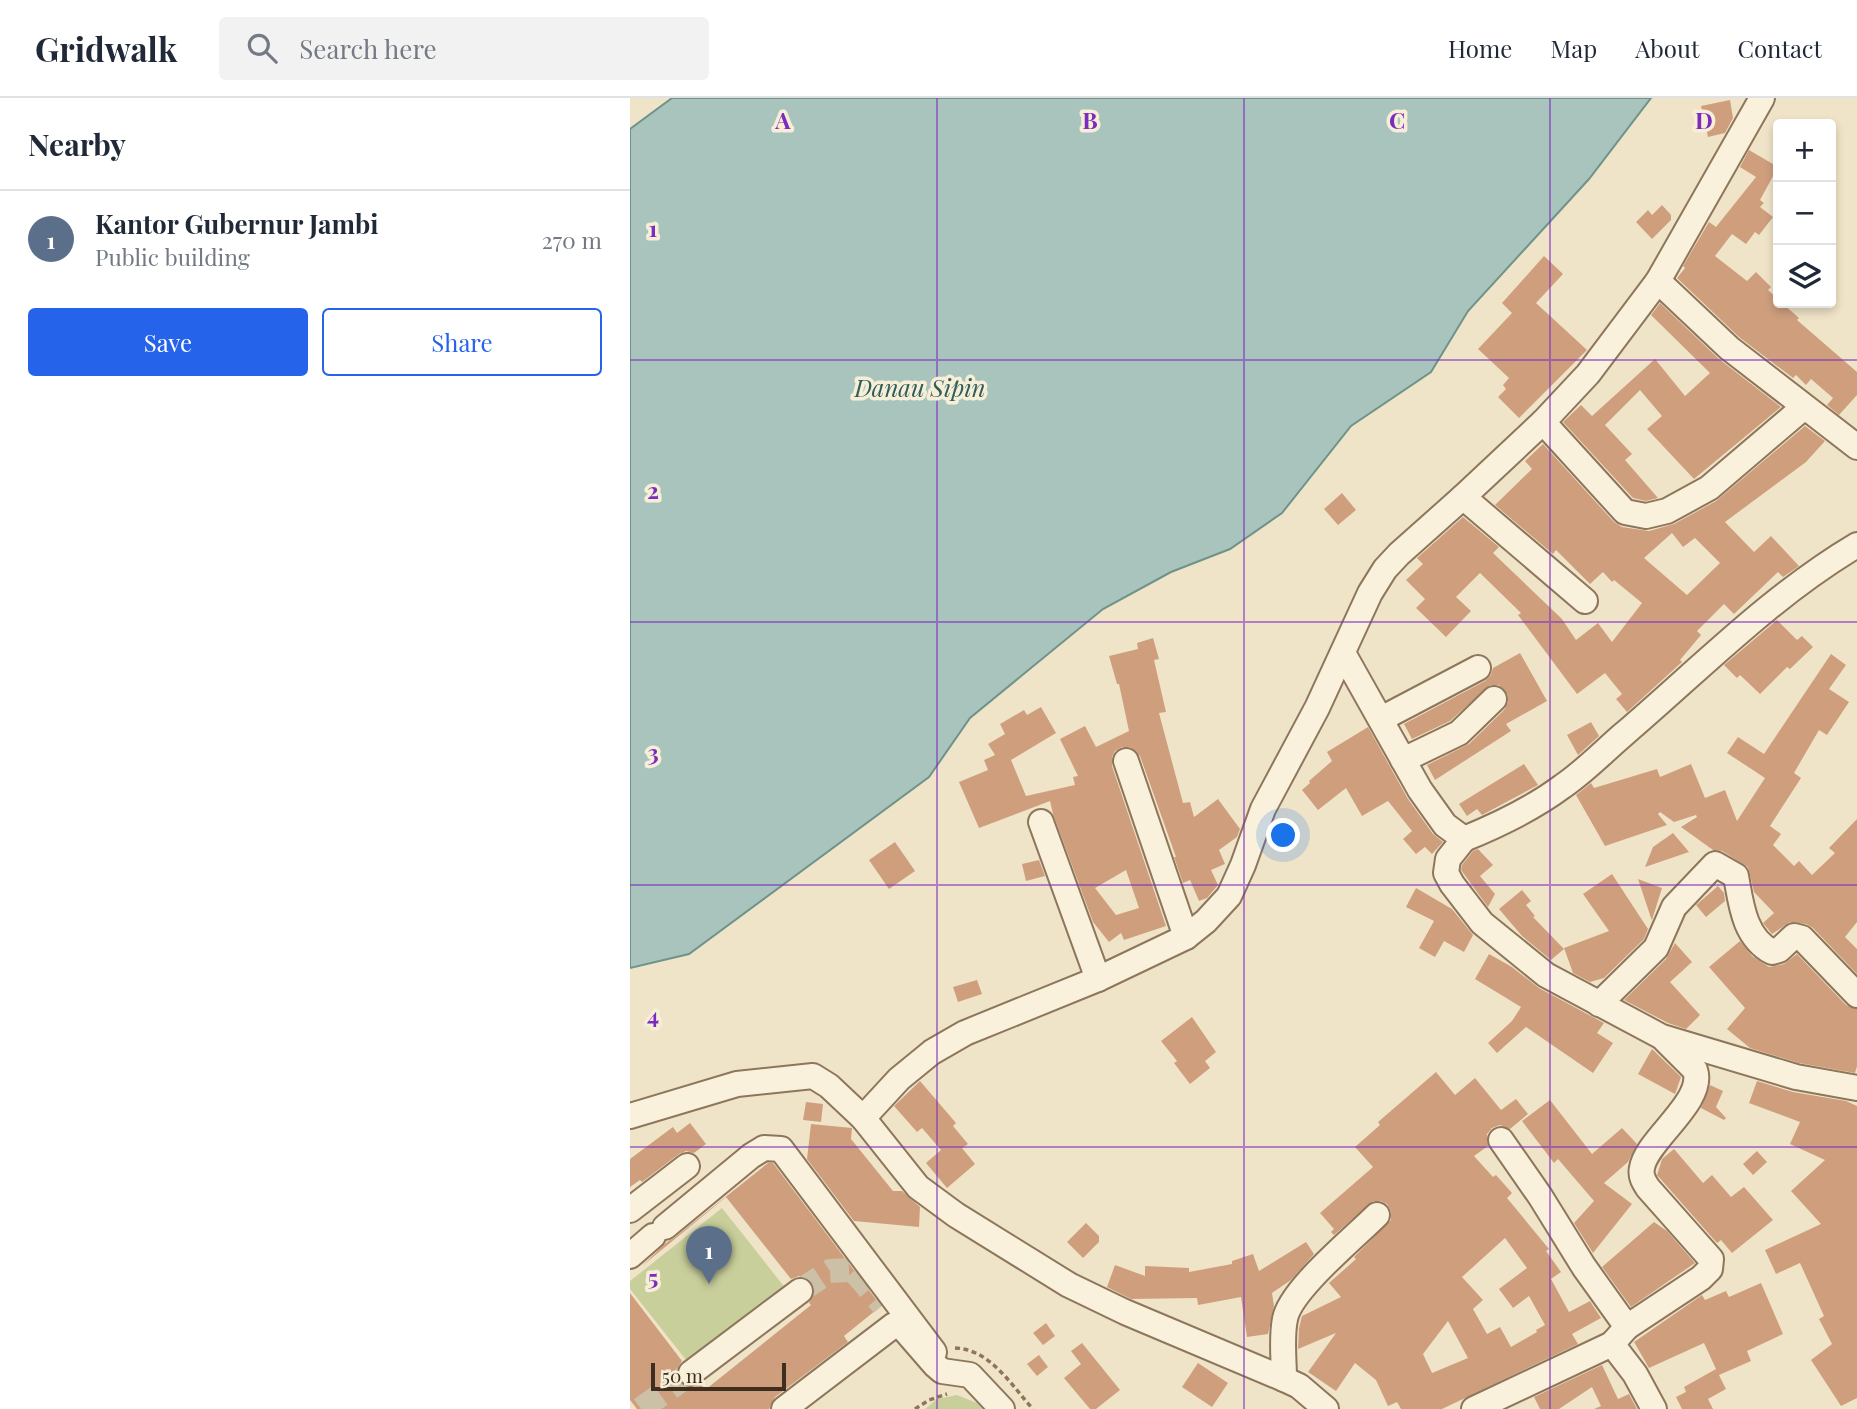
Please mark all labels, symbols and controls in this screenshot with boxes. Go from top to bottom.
search box [219,17,709,80]
text: Gridwalk [35,26,177,70]
icon: search [243,29,281,67]
text: Search here [299,31,437,66]
text: Home [1448,32,1512,64]
text: Map [1550,32,1597,64]
text: About [1635,32,1699,64]
text: Contact [1737,32,1822,64]
text: A [774,104,791,135]
text: B [1082,104,1098,135]
text: C [1389,104,1405,135]
text: D [1695,104,1713,135]
map controls [1773,119,1836,308]
button: + [1773,119,1836,182]
text: Nearby [28,124,126,164]
button: − [1773,182,1836,245]
text: Kantor Gubernur Jambi [95,206,378,241]
text: 1 [649,212,658,243]
text: 1 [47,224,55,255]
text: 270 m [542,224,602,255]
text: Public building [95,241,250,272]
button: layers [1773,245,1836,308]
button: Save [28,308,308,376]
button: Share [322,308,602,376]
water label: Danau Sipin [853,371,986,403]
text: 2 [647,474,659,505]
text: 3 [647,736,659,767]
your location [1266,818,1300,852]
text: 4 [647,999,659,1030]
pin: 1 [686,1226,732,1284]
text: 5 [648,1261,658,1292]
scale bar [651,1360,786,1392]
text: 50 m [662,1362,703,1388]

